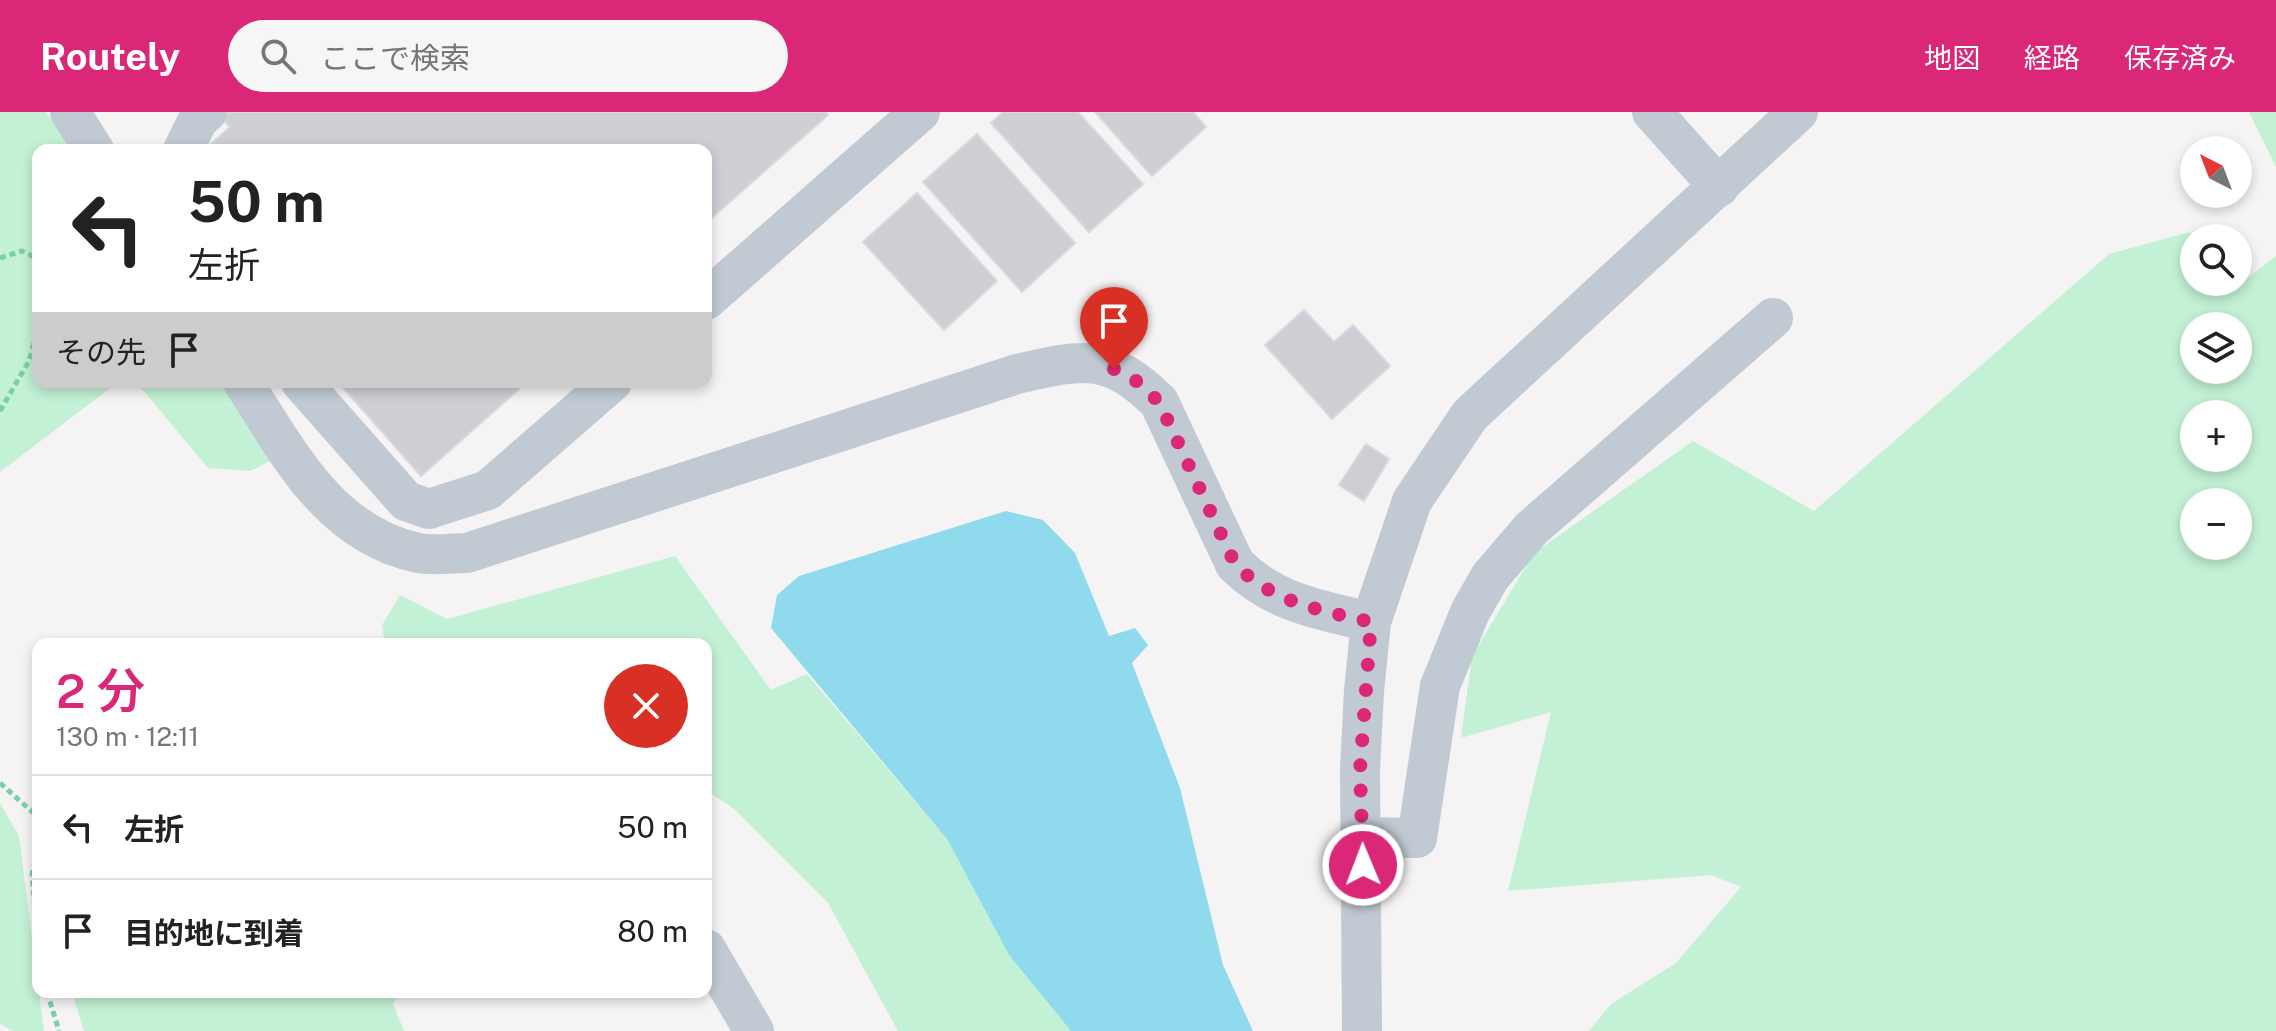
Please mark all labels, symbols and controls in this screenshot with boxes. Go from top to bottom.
search box [228,20,788,92]
text: Routely [40,34,180,79]
icon: search [256,34,300,78]
text: ここで検索 [320,40,470,76]
text: 地図 [1924,41,1980,74]
text: 経路 [2024,41,2080,74]
text: 保存済み [2124,41,2236,74]
north arrow [2180,136,2252,208]
map controls [2180,136,2252,560]
text: 50 m [188,169,325,235]
icon: left [56,176,160,280]
button: search [2180,224,2252,296]
text: 左折 [188,244,260,286]
pin [1080,287,1148,369]
icon: arrive [1092,299,1136,343]
button: layers [2180,312,2252,384]
icon: arrive [162,328,206,372]
text: その先 [56,334,146,370]
button: + [2180,400,2252,472]
button: − [2180,488,2252,560]
text: 2 分 [56,662,145,719]
button: close [604,664,688,748]
text: 130 m · 12:11 [56,721,199,752]
icon: left [56,805,100,849]
text: 50 m [617,809,688,845]
text: 左折 [124,811,184,847]
position arrow [1321,823,1405,907]
icon: arrive [56,909,100,953]
text: 80 m [617,913,688,949]
text: 目的地に到着 [124,915,304,951]

